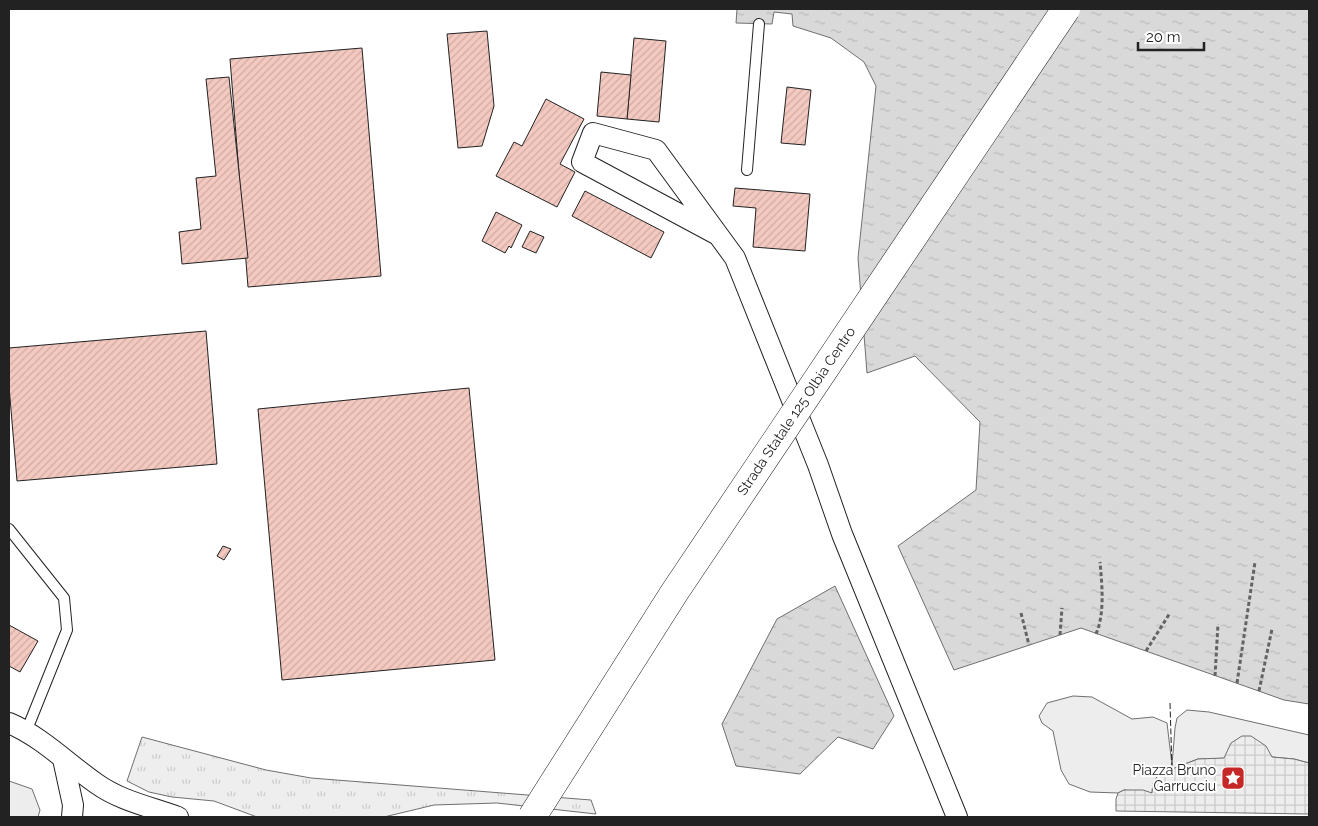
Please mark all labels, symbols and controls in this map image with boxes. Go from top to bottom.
scale bar [1138,20,1204,52]
text: 20 m [1146,28,1181,46]
street label: Strada Statale 125 Olbia Centro [734,324,858,498]
place label: Piazza Bruno Garrucciu [1133,762,1216,794]
place icon: Piazza Bruno Garrucciu [1220,765,1246,791]

